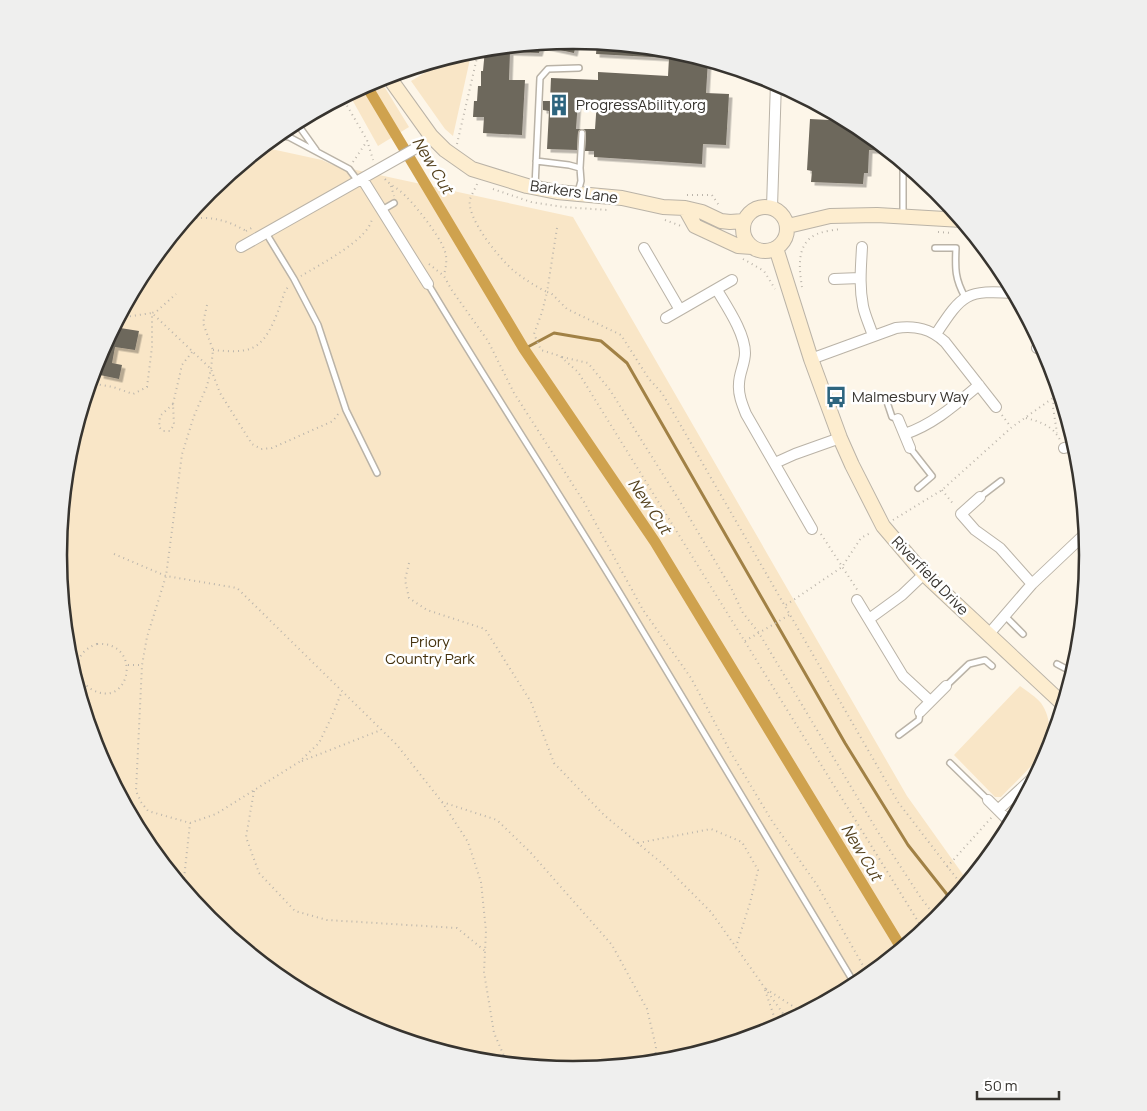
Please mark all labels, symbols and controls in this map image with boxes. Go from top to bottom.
building icon: ProgressAbility.org [546,92,572,118]
place label: ProgressAbility.org [576,94,706,115]
water label: New Cut [407,132,459,199]
street label: Barkers Lane [529,175,620,208]
bus stop icon: Malmesbury Way [823,384,849,410]
place label: Malmesbury Way [852,386,969,407]
water label: New Cut [623,474,678,540]
street label: Riverfield Drive [887,531,974,620]
park label: Priory Country Park [385,631,475,669]
water label: New Cut [836,819,888,886]
scale bar [977,1068,1060,1100]
text: 50 m [984,1075,1018,1096]

